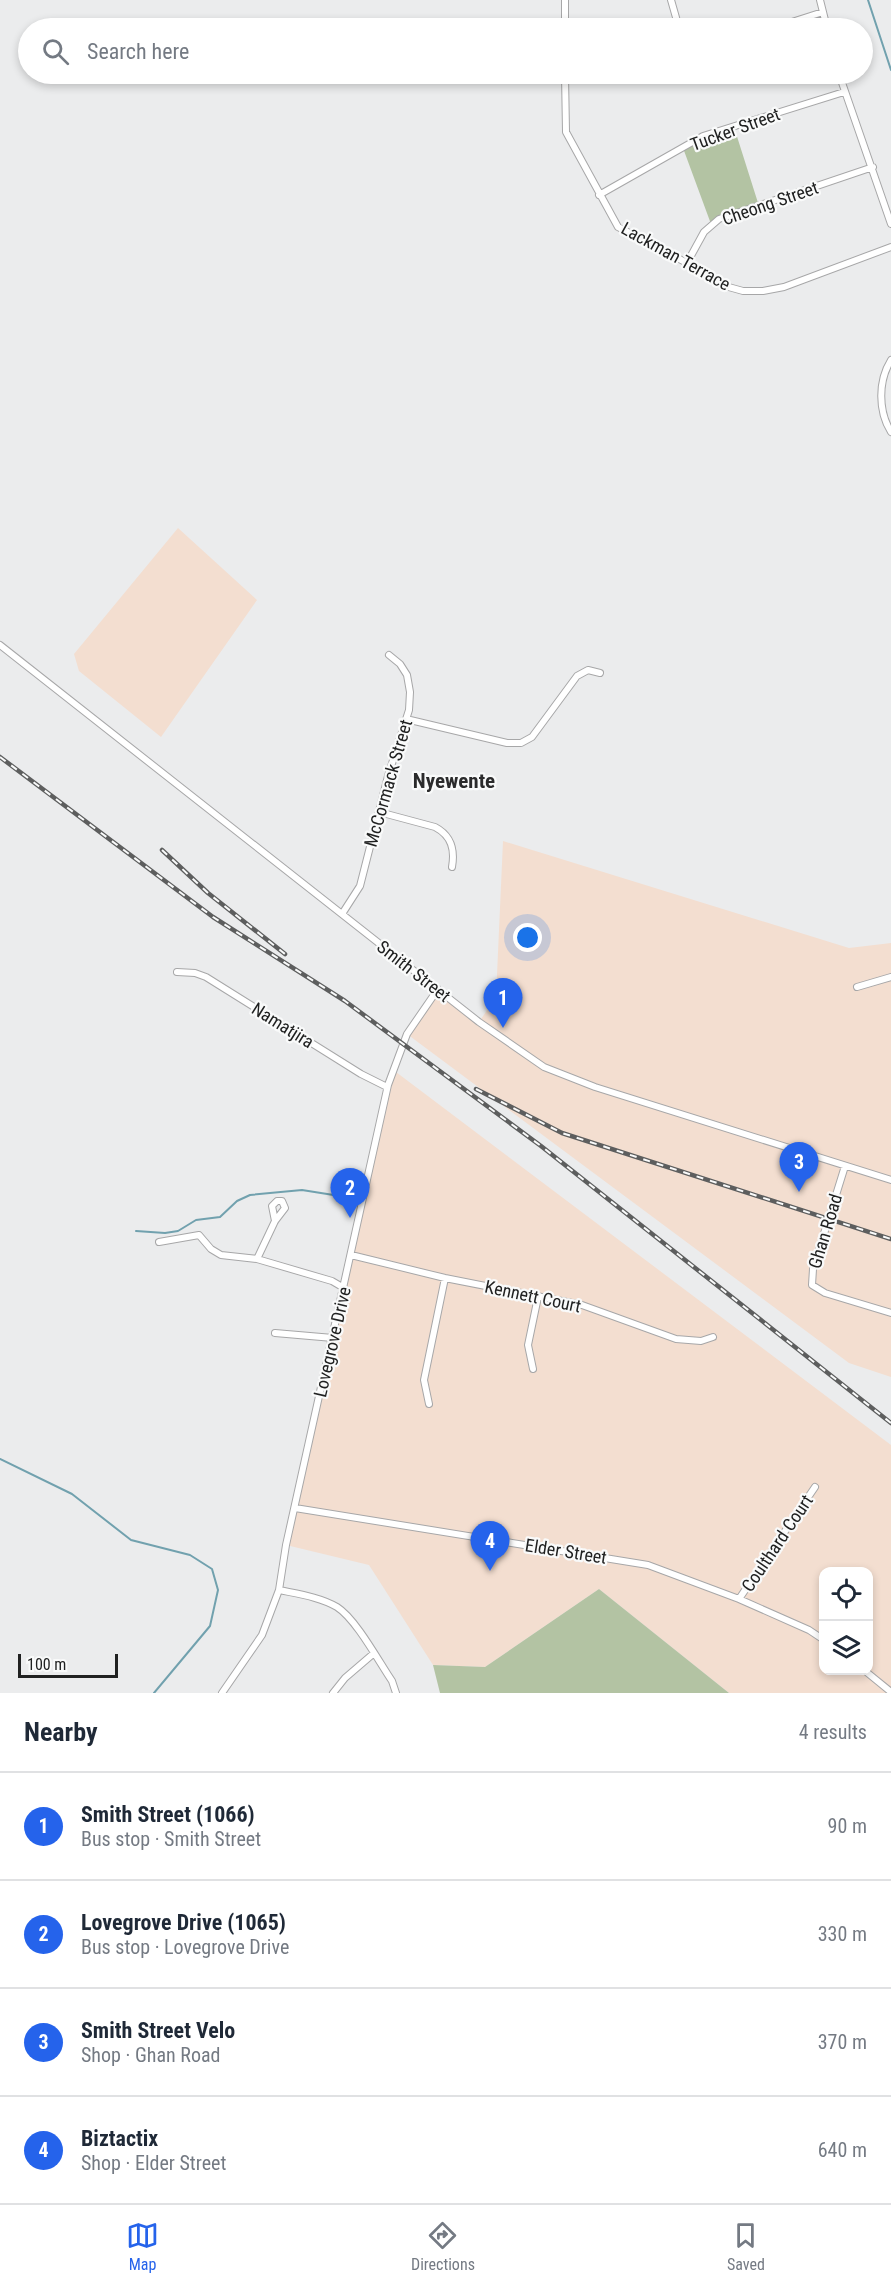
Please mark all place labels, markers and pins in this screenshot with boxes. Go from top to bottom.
pin: 1 [484,978,522,1028]
pin: 3 [780,1142,818,1192]
pin: 2 [330,1168,370,1218]
pin: 4 [470,1522,510,1571]

